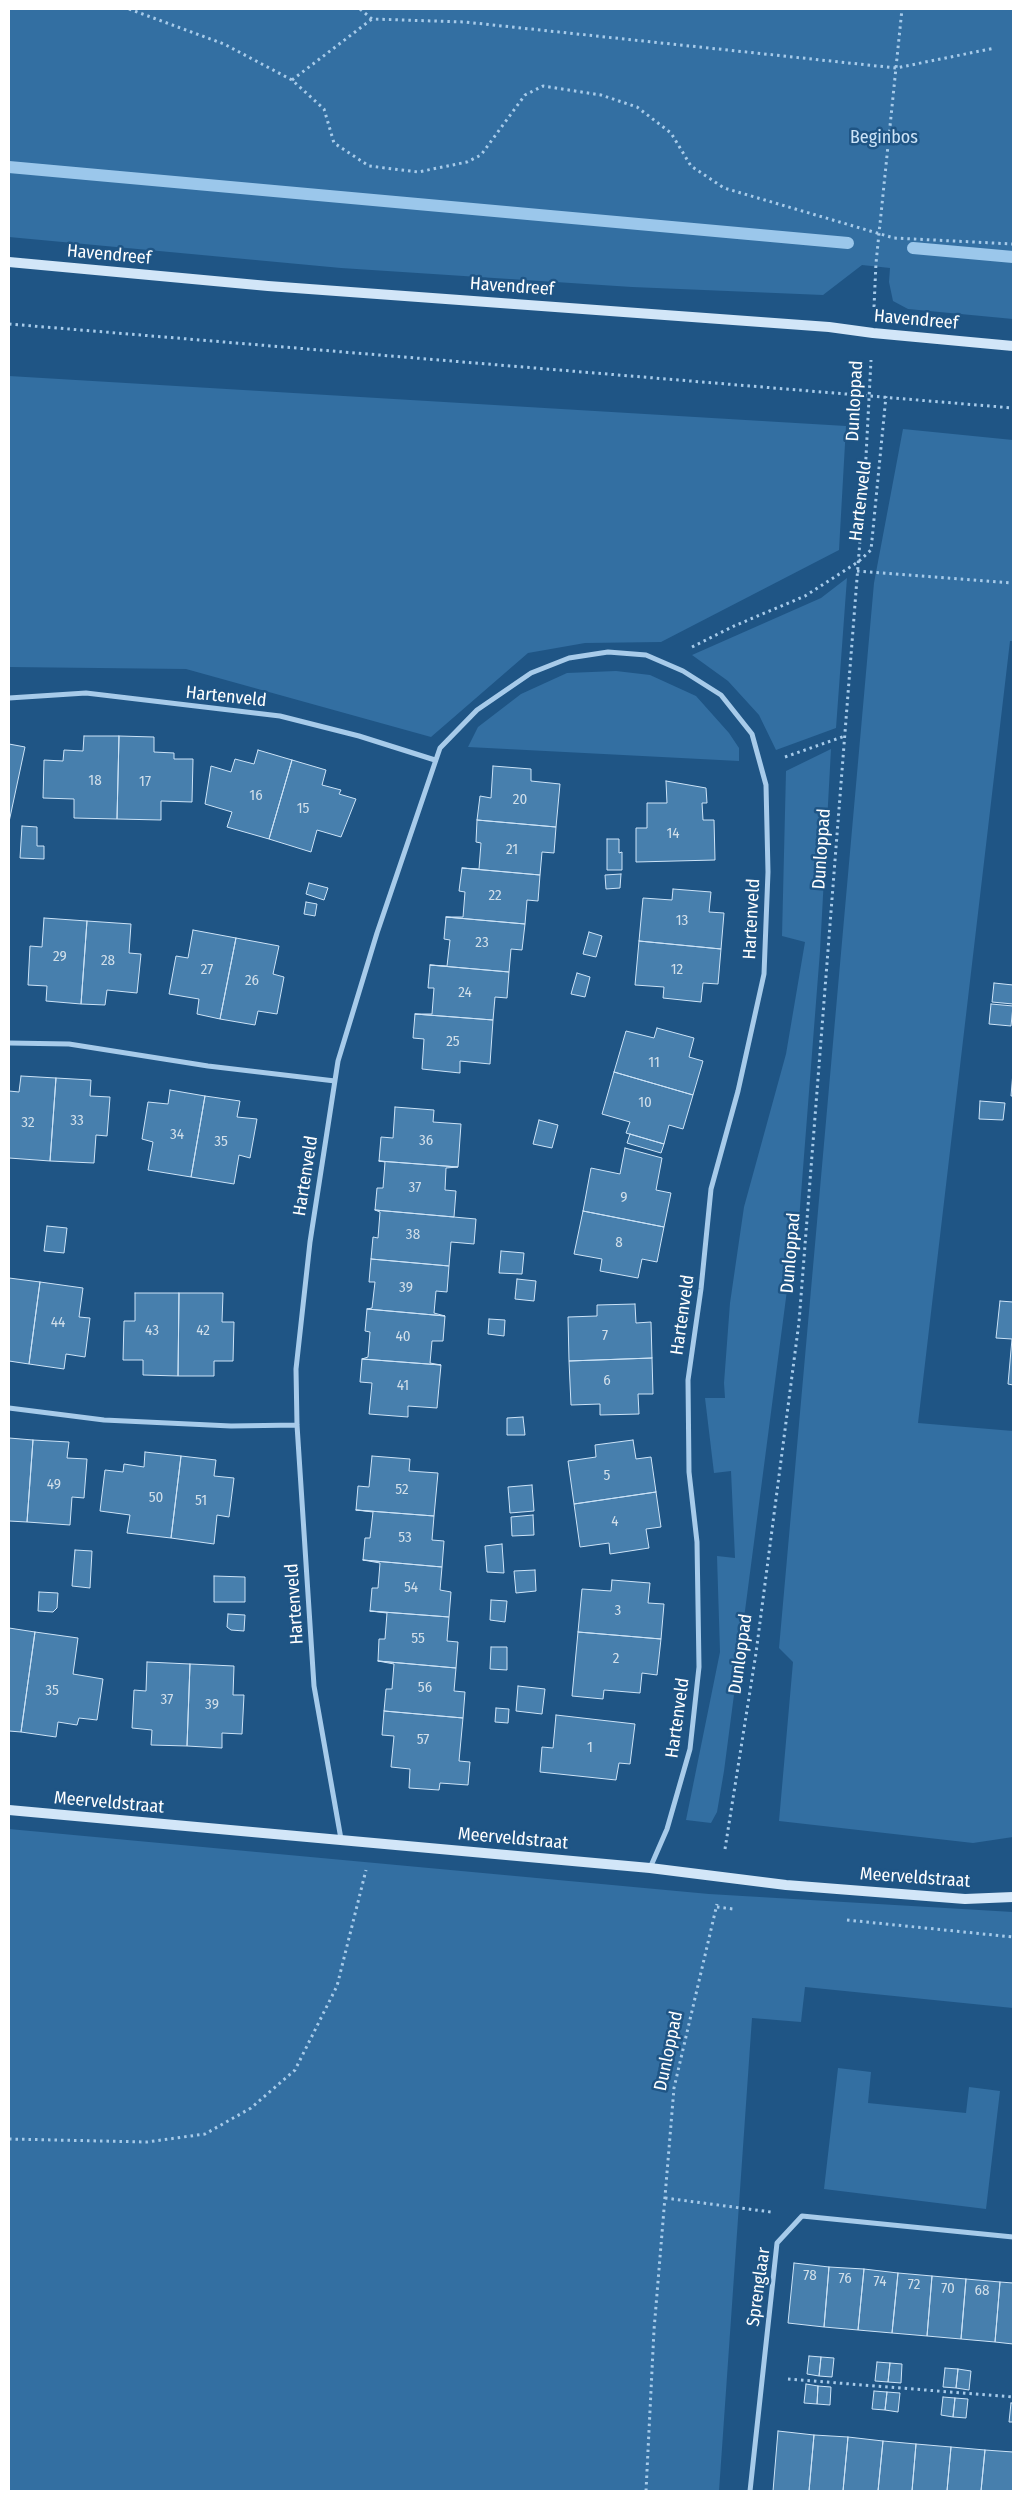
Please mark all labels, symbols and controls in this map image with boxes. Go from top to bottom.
park label: Beginbos [850,127,918,149]
street label: Havendreef [66,241,152,269]
street label: Havendreef [469,273,555,301]
street label: Havendreef [873,306,959,334]
street label: Dunloppad [842,360,868,442]
street label: Hartenveld [845,459,877,543]
street label: Hartenveld [185,682,267,712]
house number: 18 [88,772,102,790]
house number: 17 [139,773,151,791]
house number: 16 [249,787,263,805]
house number: 20 [513,791,527,809]
house number: 15 [297,800,309,818]
street label: Dunloppad [808,808,836,890]
house number: 14 [666,825,680,843]
house number: 21 [506,841,518,859]
street label: Hartenveld [739,878,765,960]
house number: 22 [488,887,502,905]
house number: 13 [676,912,688,930]
house number: 23 [475,934,489,952]
house number: 29 [53,948,67,966]
house number: 28 [101,952,115,970]
house number: 27 [201,961,213,979]
house number: 12 [671,961,683,979]
house number: 26 [245,972,259,990]
house number: 24 [458,984,472,1002]
house number: 25 [446,1033,460,1051]
house number: 11 [648,1054,660,1072]
house number: 10 [638,1094,652,1112]
house number: 33 [70,1112,84,1130]
house number: 32 [21,1114,35,1132]
house number: 34 [170,1126,184,1144]
house number: 36 [419,1132,433,1150]
house number: 35 [214,1133,228,1151]
street label: Hartenveld [289,1134,323,1218]
house number: 37 [409,1179,421,1197]
house number: 9 [620,1189,628,1207]
street label: Dunloppad [777,1212,805,1294]
house number: 38 [406,1226,420,1244]
house number: 8 [615,1234,623,1252]
street label: Hartenveld [667,1273,699,1357]
house number: 39 [399,1279,413,1297]
house number: 44 [51,1314,65,1332]
house number: 43 [145,1322,159,1340]
house number: 42 [196,1322,210,1340]
house number: 7 [602,1327,608,1345]
house number: 40 [395,1328,411,1346]
house number: 6 [603,1372,611,1390]
house number: 41 [397,1377,409,1395]
house number: 5 [604,1467,610,1485]
house number: 49 [47,1476,61,1494]
house number: 52 [395,1481,409,1499]
house number: 50 [149,1489,163,1507]
house number: 51 [195,1492,207,1510]
house number: 4 [611,1513,619,1531]
house number: 53 [398,1529,412,1547]
street label: Hartenveld [281,1563,309,1645]
house number: 54 [404,1579,418,1597]
house number: 3 [615,1602,621,1620]
street label: Dunloppad [725,1612,757,1696]
house number: 55 [411,1630,425,1648]
house number: 2 [613,1650,619,1668]
street label: Hartenveld [662,1676,694,1760]
house number: 56 [418,1679,432,1697]
house number: 35 [45,1682,59,1700]
house number: 37 [161,1691,173,1709]
house number: 39 [205,1696,219,1714]
house number: 57 [417,1731,429,1749]
house number: 1 [587,1739,593,1757]
street label: Meerveldstraat [53,1787,165,1819]
street label: Meerveldstraat [457,1823,569,1855]
street label: Meerveldstraat [859,1863,971,1893]
street label: Dunloppad [650,2009,688,2093]
street label: Sprenglaar [743,2246,775,2328]
house number: 78 [803,2267,817,2285]
house number: 76 [838,2270,852,2288]
house number: 74 [874,2273,886,2291]
house number: 72 [908,2276,920,2294]
house number: 70 [941,2280,955,2298]
house number: 68 [975,2282,989,2300]

